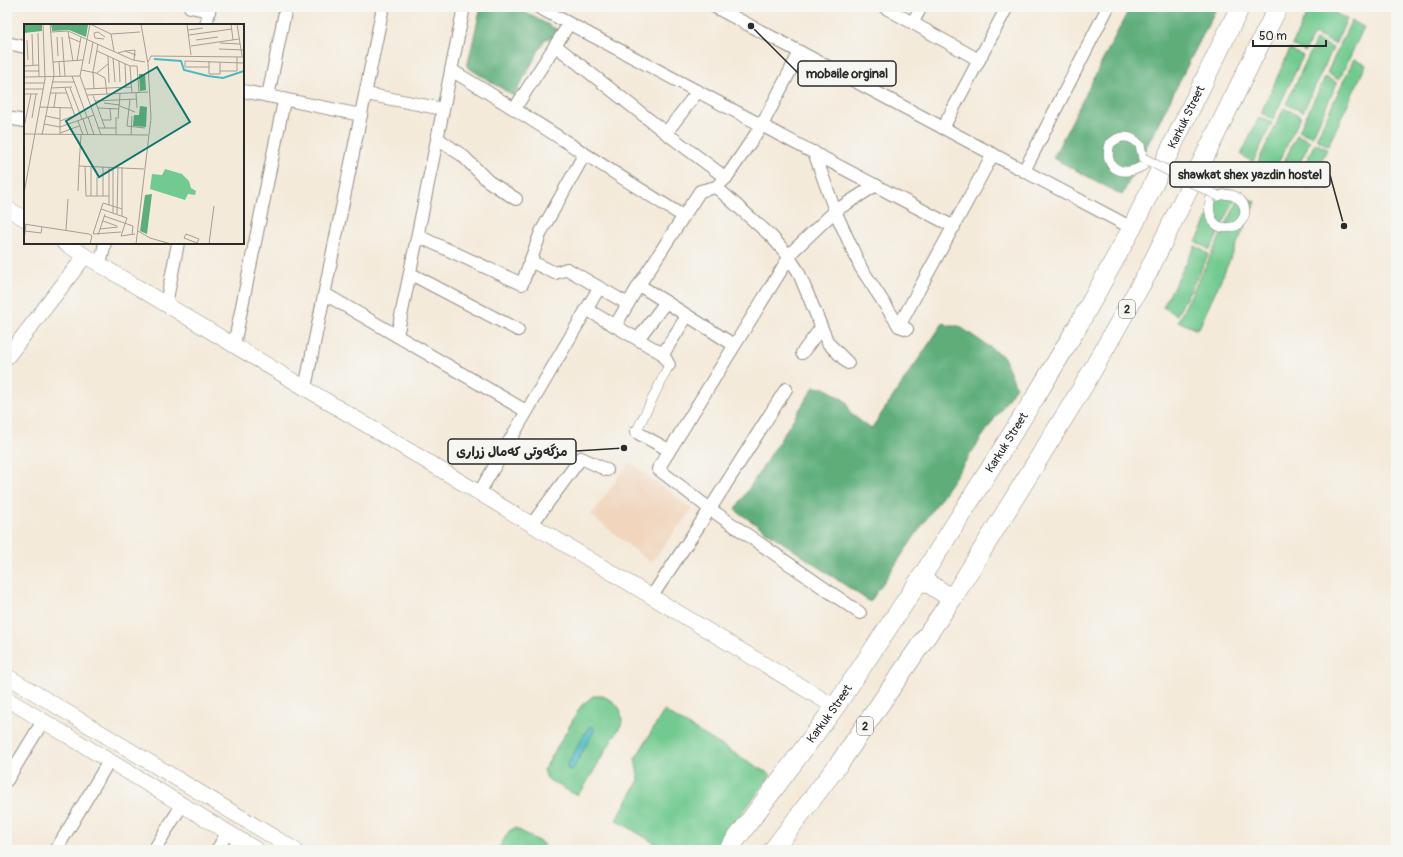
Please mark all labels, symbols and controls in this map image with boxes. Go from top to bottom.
scale bar [1253,22,1326,48]
inset map [24,24,244,244]
text: 50 m [1259,29,1287,44]
callout: mobaile orginal [798,61,896,86]
text: mobaile orginal [806,66,888,82]
street label: Karkuk Street [1165,83,1209,151]
callout: shawkat shex yazdin hostel [1170,162,1330,187]
text: shawkat shex yazdin hostel [1178,167,1322,183]
road number: 2 [1119,300,1135,318]
street label: Karkuk Street [982,410,1032,476]
callout: مزگەوتی کەمال زراری [448,439,576,464]
text: مزگەوتی کەمال زراری [456,443,568,460]
street label: Karkuk Street [804,682,856,746]
road number: 2 [857,717,873,735]

